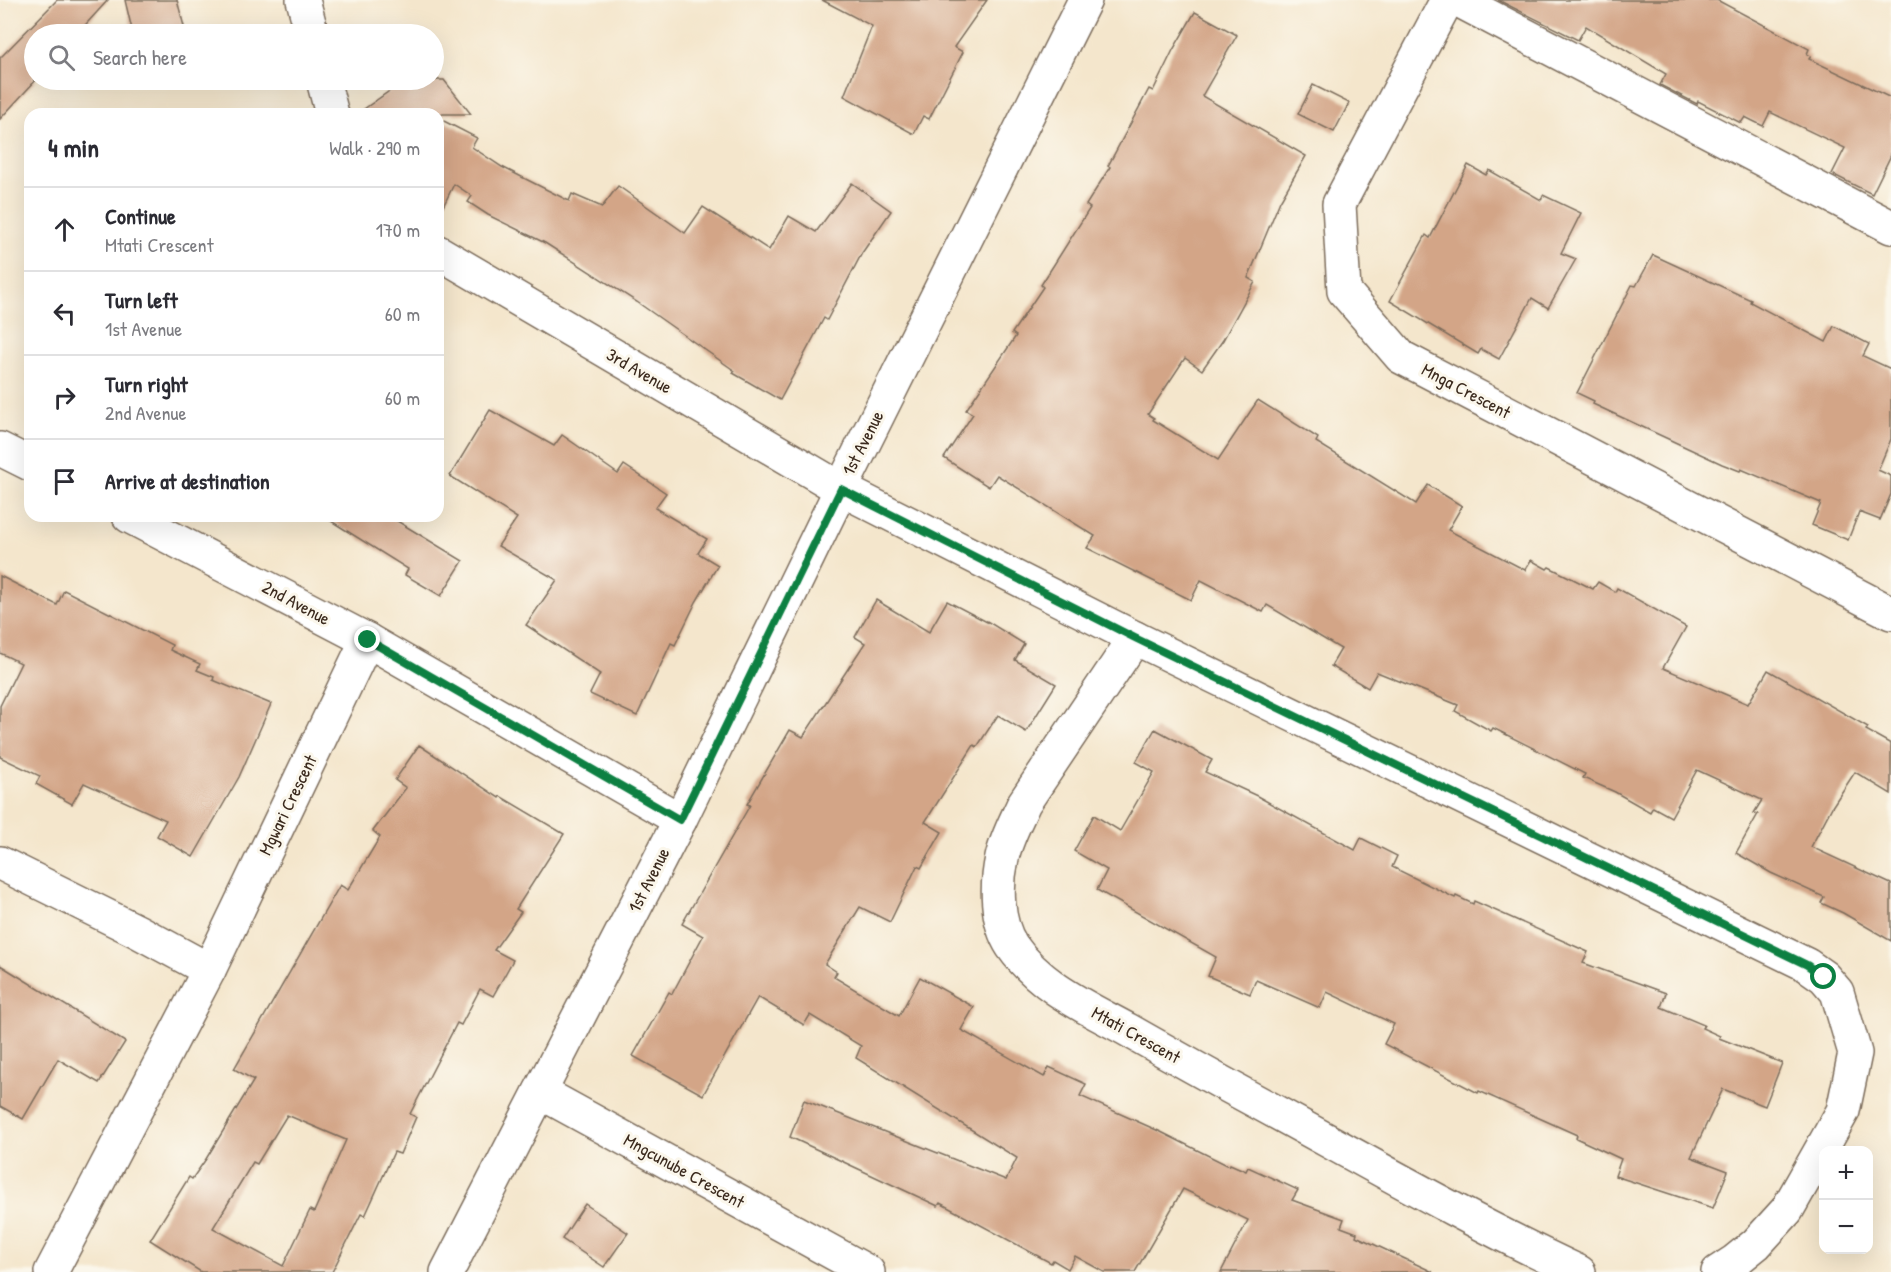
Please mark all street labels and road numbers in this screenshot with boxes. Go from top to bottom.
street label: 3rd Avenue [602,342,677,399]
street label: Mnga Crescent [1417,357,1516,425]
street label: 1st Avenue [836,406,889,479]
street label: 2nd Avenue [258,574,334,631]
street label: Mgwari Crescent [253,750,323,859]
street label: 1st Avenue [622,843,675,916]
street label: Mtati Crescent [1087,1000,1186,1070]
street label: Mngcunube Crescent [619,1127,750,1214]

